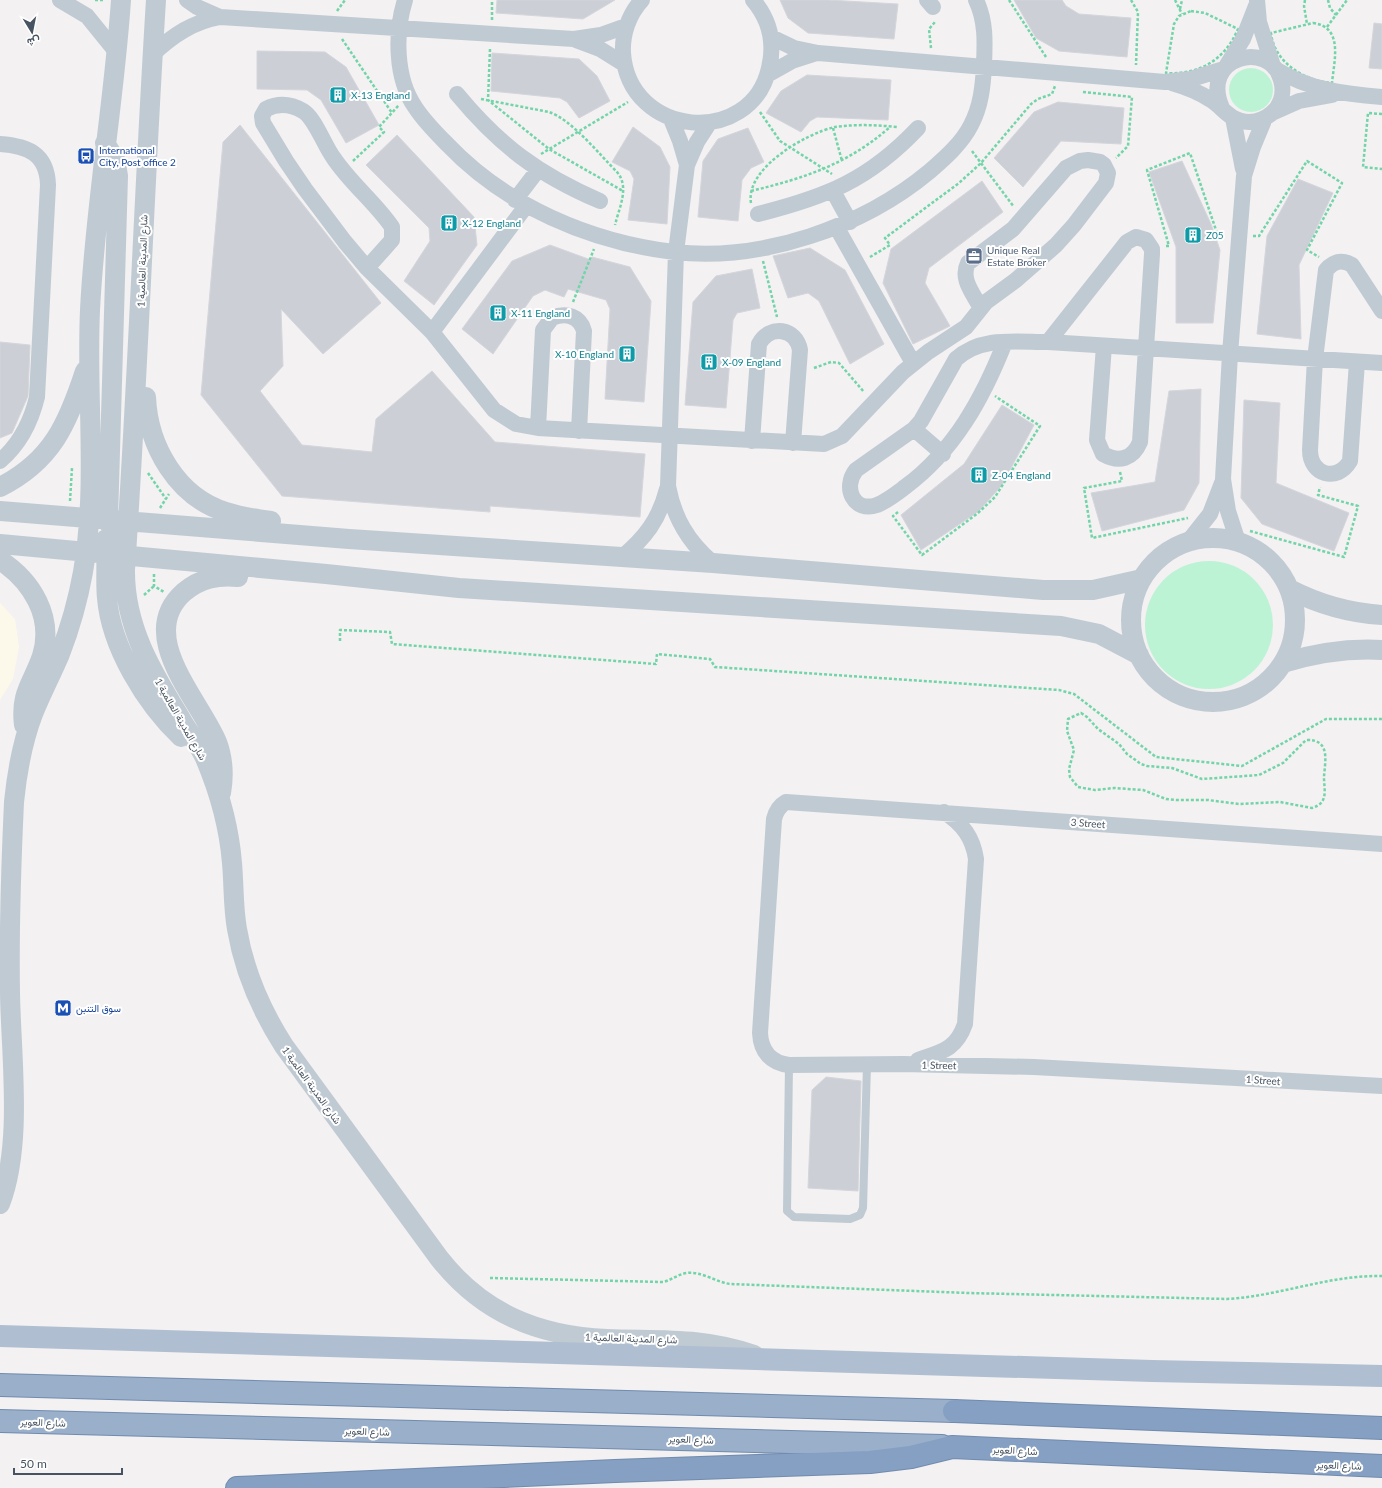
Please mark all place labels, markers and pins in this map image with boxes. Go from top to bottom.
building icon: X-13 England [328,85,348,105]
place label: X-13 England [351,89,410,101]
place label: International City, Post office 2 [99,144,176,168]
bus stop icon: International City, Post office 2 [76,146,96,166]
building icon: X-12 England [439,213,459,233]
place label: X-12 England [462,217,521,229]
building icon: Z05 [1183,225,1203,245]
place label: Z05 [1206,229,1224,241]
place label: Unique Real Estate Broker [987,244,1046,268]
office icon: Unique Real Estate Broker [964,246,984,266]
building icon: X-11 England [488,303,508,323]
place label: X-11 England [511,307,570,319]
building icon: X-10 England [617,344,637,364]
place label: X-10 England [555,348,614,360]
building icon: X-09 England [699,352,719,372]
place label: X-09 England [722,356,781,368]
building icon: Z-04 England [969,465,989,485]
place label: Z-04 England [992,469,1051,481]
metro station icon: سوق التنبن [53,998,73,1018]
place label: سوق التنبن [76,1002,121,1015]

